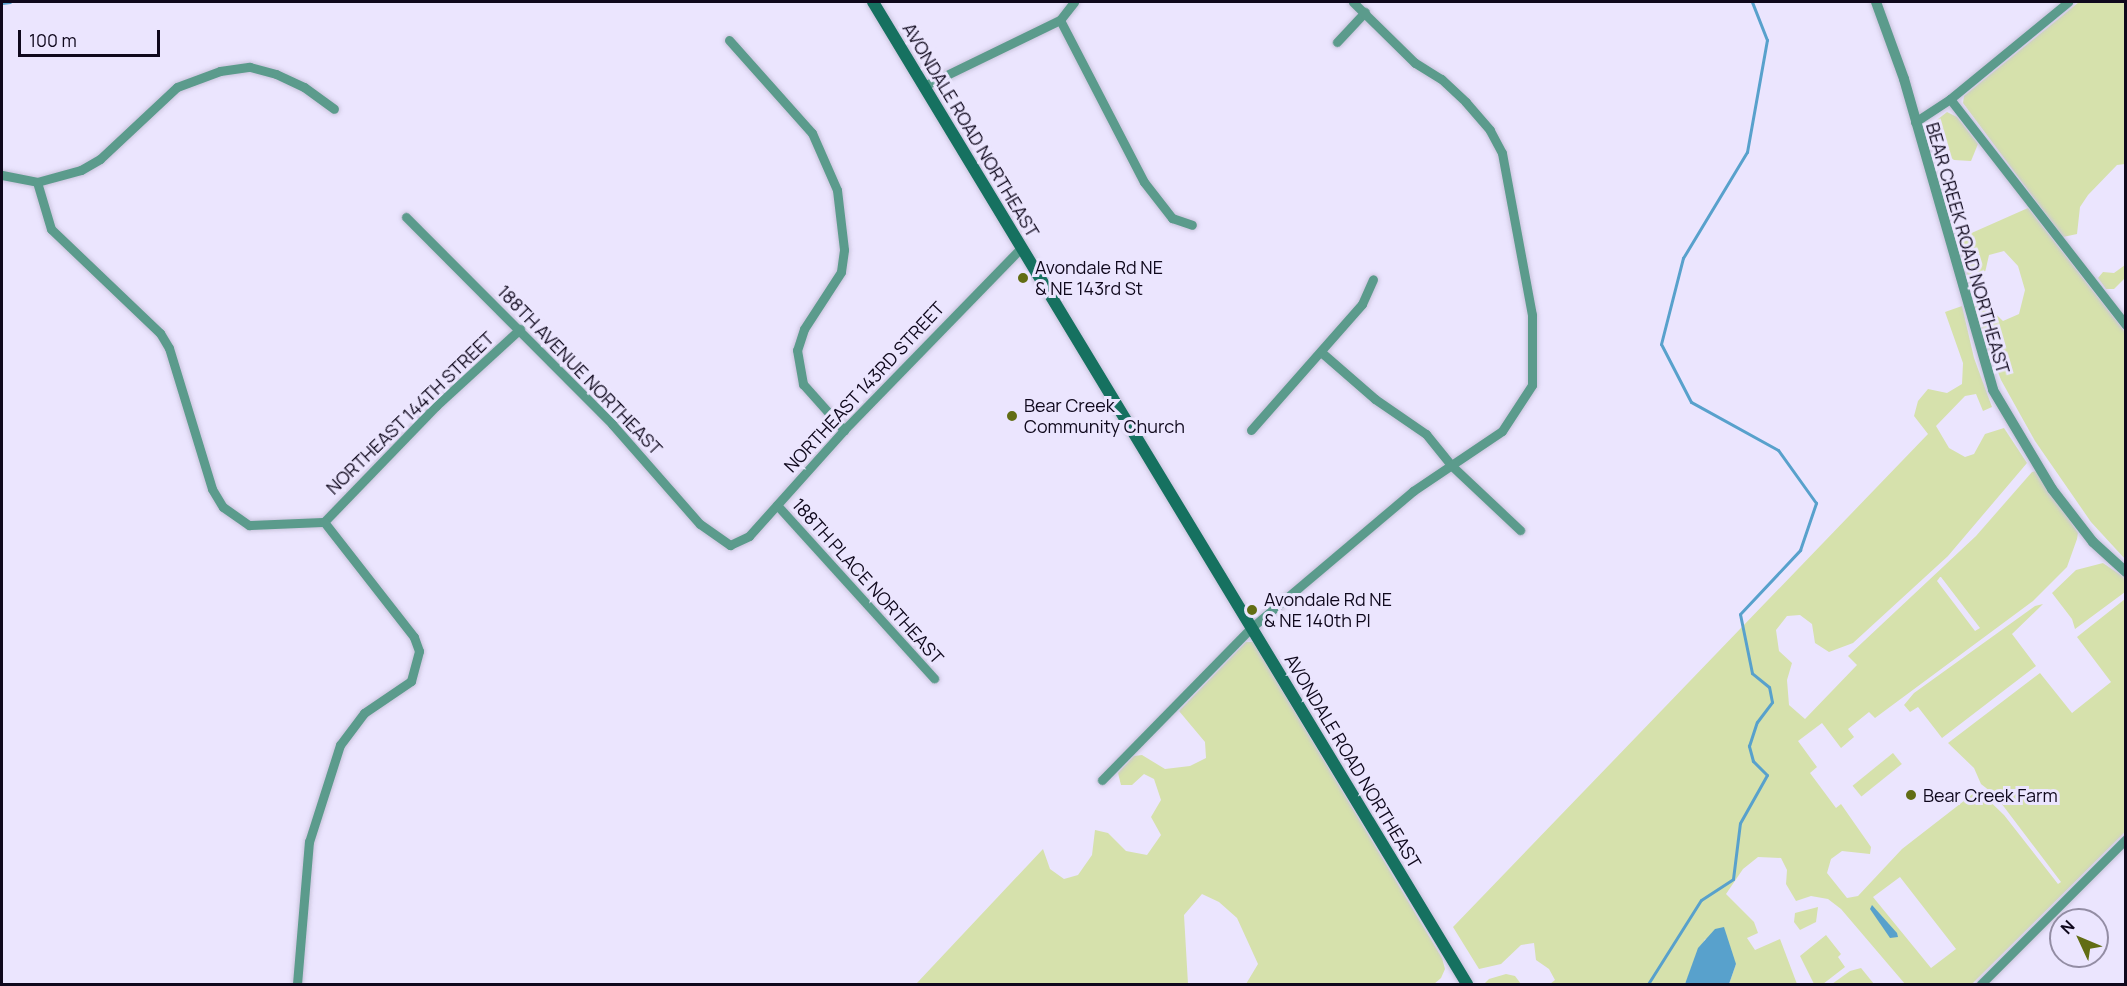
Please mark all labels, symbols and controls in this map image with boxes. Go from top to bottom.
scale bar [21,18,164,56]
street label: AVONDALE ROAD NORTHEAST [898,19,1044,241]
text: 100 m [29,28,77,52]
street label: BEAR CREEK ROAD NORTHEAST [1922,120,2014,376]
place label: Avondale Rd NE & NE 143rd St [1035,257,1163,300]
marker: Avondale Rd NE & NE 143rd St [1016,271,1030,285]
street label: 188TH AVENUE NORTHEAST [493,281,667,459]
street label: NORTHEAST 143RD STREET [779,297,949,477]
street label: NORTHEAST 144TH STREET [322,327,498,499]
place label: Bear Creek Community Church [1024,395,1185,438]
marker: Bear Creek Community Church [1005,409,1019,423]
street label: 188TH PLACE NORTHEAST [788,494,948,668]
place label: Avondale Rd NE & NE 140th Pl [1264,589,1392,632]
marker: Avondale Rd NE & NE 140th Pl [1245,603,1259,617]
street label: AVONDALE ROAD NORTHEAST [1280,650,1426,872]
place label: Bear Creek Farm [1923,784,2058,806]
marker: Bear Creek Farm [1904,788,1918,802]
north arrow [2049,908,2109,968]
text: N [2056,915,2079,939]

